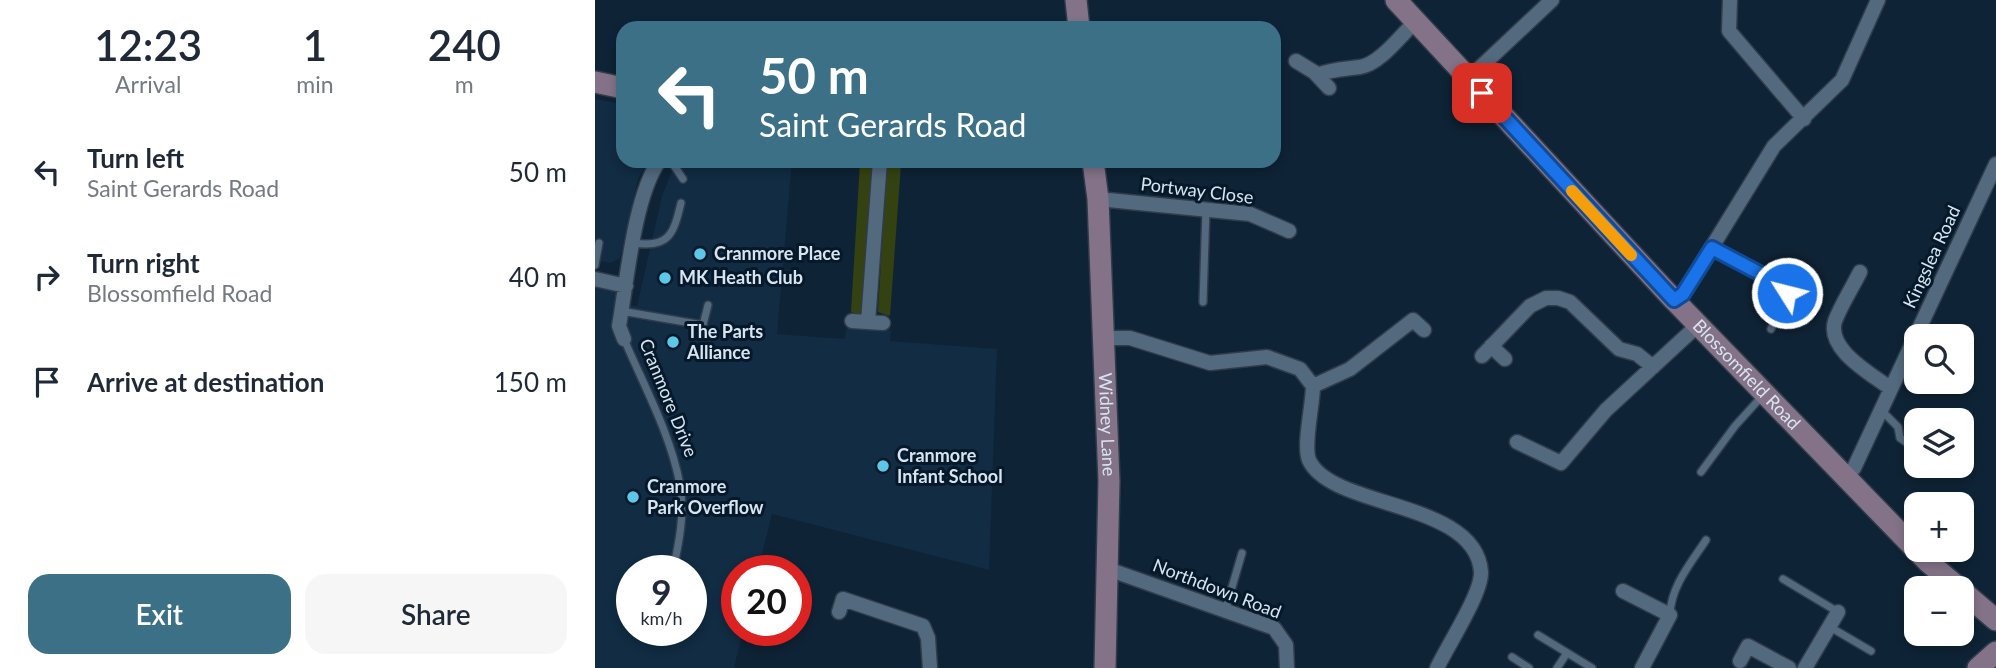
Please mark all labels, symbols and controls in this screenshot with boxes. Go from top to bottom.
text: 12:23 [94,20,202,70]
text: 1 [303,20,327,70]
text: 240 [428,20,501,70]
text: 50 m [759,46,869,104]
icon: left [644,49,735,140]
pin [1452,63,1512,123]
text: Arrival [115,70,181,98]
text: min [296,70,334,98]
text: m [455,70,474,98]
icon: arrive [1463,74,1501,112]
text: Saint Gerards Road [759,105,1026,144]
text: Turn left [87,142,184,174]
icon: left [28,153,66,191]
text: 50 m [509,156,567,188]
street label: Portway Close [1139,172,1255,208]
text: Saint Gerards Road [87,174,279,202]
street label: Kingslea Road [1898,202,1964,311]
place label: Cranmore Place [714,242,841,264]
marker: Cranmore Place [692,246,708,262]
text: Turn right [87,247,200,279]
position arrow [1750,256,1824,330]
icon: right [28,258,66,296]
text: 40 m [509,261,567,293]
place label: MK Heath Club [679,266,803,288]
marker: MK Heath Club [657,270,673,286]
text: Blossomfield Road [87,279,272,307]
street label: Blossomfield Road [1689,314,1806,434]
place label: The Parts Alliance [686,320,763,363]
map controls [1904,324,1974,646]
button: search [1904,324,1974,394]
marker: The Parts Alliance [665,334,681,350]
street label: Cranmore Drive [635,335,703,460]
icon: arrive [28,363,66,401]
text: Arrive at destination [87,366,324,398]
text: 150 m [494,366,567,398]
street label: Widney Lane [1095,372,1121,477]
button: layers [1904,408,1974,478]
place label: Cranmore Infant School [897,444,1003,487]
marker: Cranmore Infant School [875,458,891,474]
place label: Cranmore Park Overflow [647,475,764,518]
marker: Cranmore Park Overflow [625,489,641,505]
button: + [1904,492,1974,562]
street label: Northdown Road [1150,554,1285,623]
speed limit sign: 20 [721,555,812,646]
text: 9 [651,570,672,612]
button: Exit [28,574,291,654]
button: Share [305,574,567,654]
button: − [1904,576,1974,646]
text: km/h [640,607,683,629]

